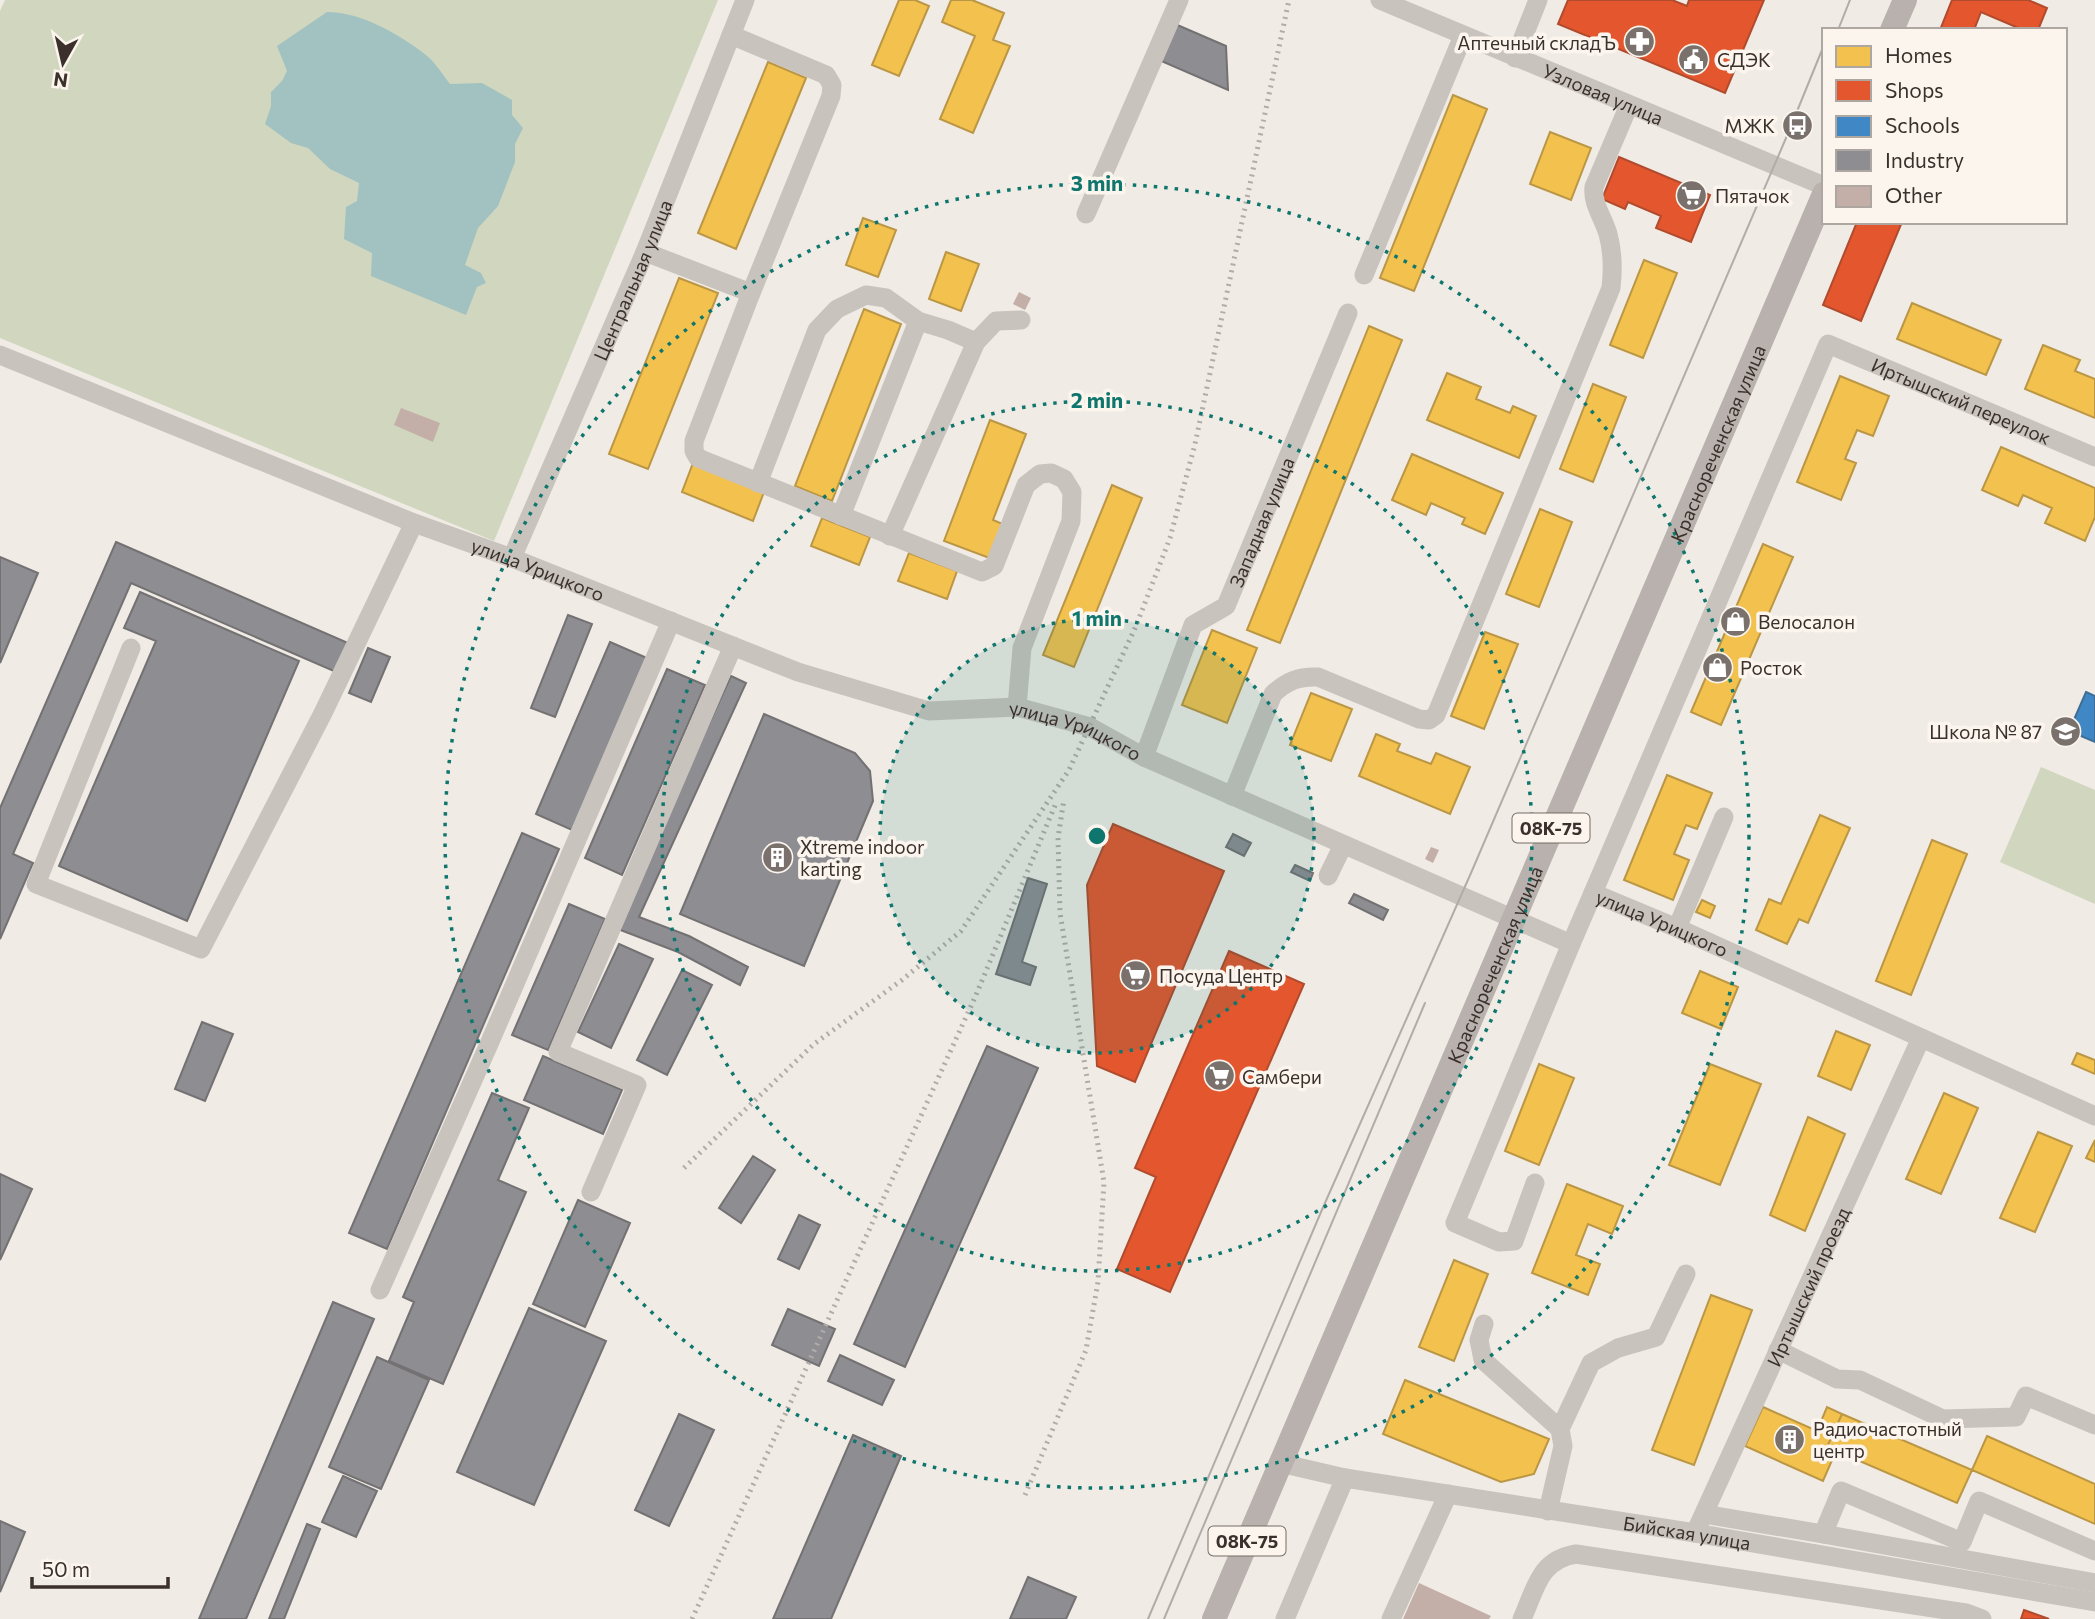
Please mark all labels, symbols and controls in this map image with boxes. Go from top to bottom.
pharmacy icon: Аптечный складЪ [1622,25,1656,59]
north arrow [28,28,98,98]
legend [1822,28,2067,224]
place label: Аптечный складЪ [1457,31,1616,54]
public building icon: СДЭК [1677,42,1711,76]
text: Homes [1885,42,1952,67]
place label: СДЭК [1717,48,1771,71]
street label: Узловая улица [1539,58,1667,129]
text: N [52,68,69,93]
text: Shops [1885,77,1944,102]
bus stop icon: МЖК [1781,108,1815,142]
text: Schools [1885,112,1960,137]
place label: МЖК [1724,114,1775,137]
text: Industry [1885,147,1964,172]
text: 3 min [1071,170,1123,195]
supermarket icon: Пятачок [1675,178,1709,212]
text: Other [1885,182,1942,207]
place label: Пятачок [1715,184,1790,207]
street label: Центральная улица [588,196,676,364]
street label: Краснореченская улица [1665,341,1770,545]
street label: Иртышский переулок [1868,352,2054,449]
text: 2 min [1071,387,1123,412]
street label: Западная улица [1224,453,1298,590]
street label: улица Урицкого [468,533,608,605]
shop icon: Велосалон [1718,604,1752,638]
text: 1 min [1072,605,1122,630]
place label: Велосалон [1758,610,1855,633]
shop icon: Росток [1700,650,1734,684]
place label: Росток [1740,656,1803,679]
street label: улица Урицкого [1008,695,1146,765]
school or university icon: Школа № 87 [2048,714,2082,748]
place label: Школа № 87 [1929,720,2042,743]
road number: 08К-75 [1512,814,1590,842]
centre of rings [1085,824,1109,848]
place label: Xtreme indoor karting [800,835,925,880]
building icon: Xtreme indoor karting [760,840,794,874]
street label: Краснореченская улица [1442,862,1547,1067]
street label: улица Урицкого [1593,884,1732,961]
supermarket icon: Посуда Центр [1119,958,1153,992]
place label: Посуда Центр [1159,964,1283,987]
supermarket icon: Самбери [1202,1059,1236,1093]
place label: Самбери [1242,1065,1322,1088]
street label: Иртышский проезд [1761,1203,1854,1370]
place label: Радиочастотный центр [1813,1417,1962,1462]
building icon: Радиочастотный центр [1773,1422,1807,1456]
street label: Бийская улица [1622,1510,1753,1554]
road number: 08К-75 [1208,1526,1286,1556]
scale bar [32,1546,168,1590]
text: 50 m [42,1556,90,1581]

